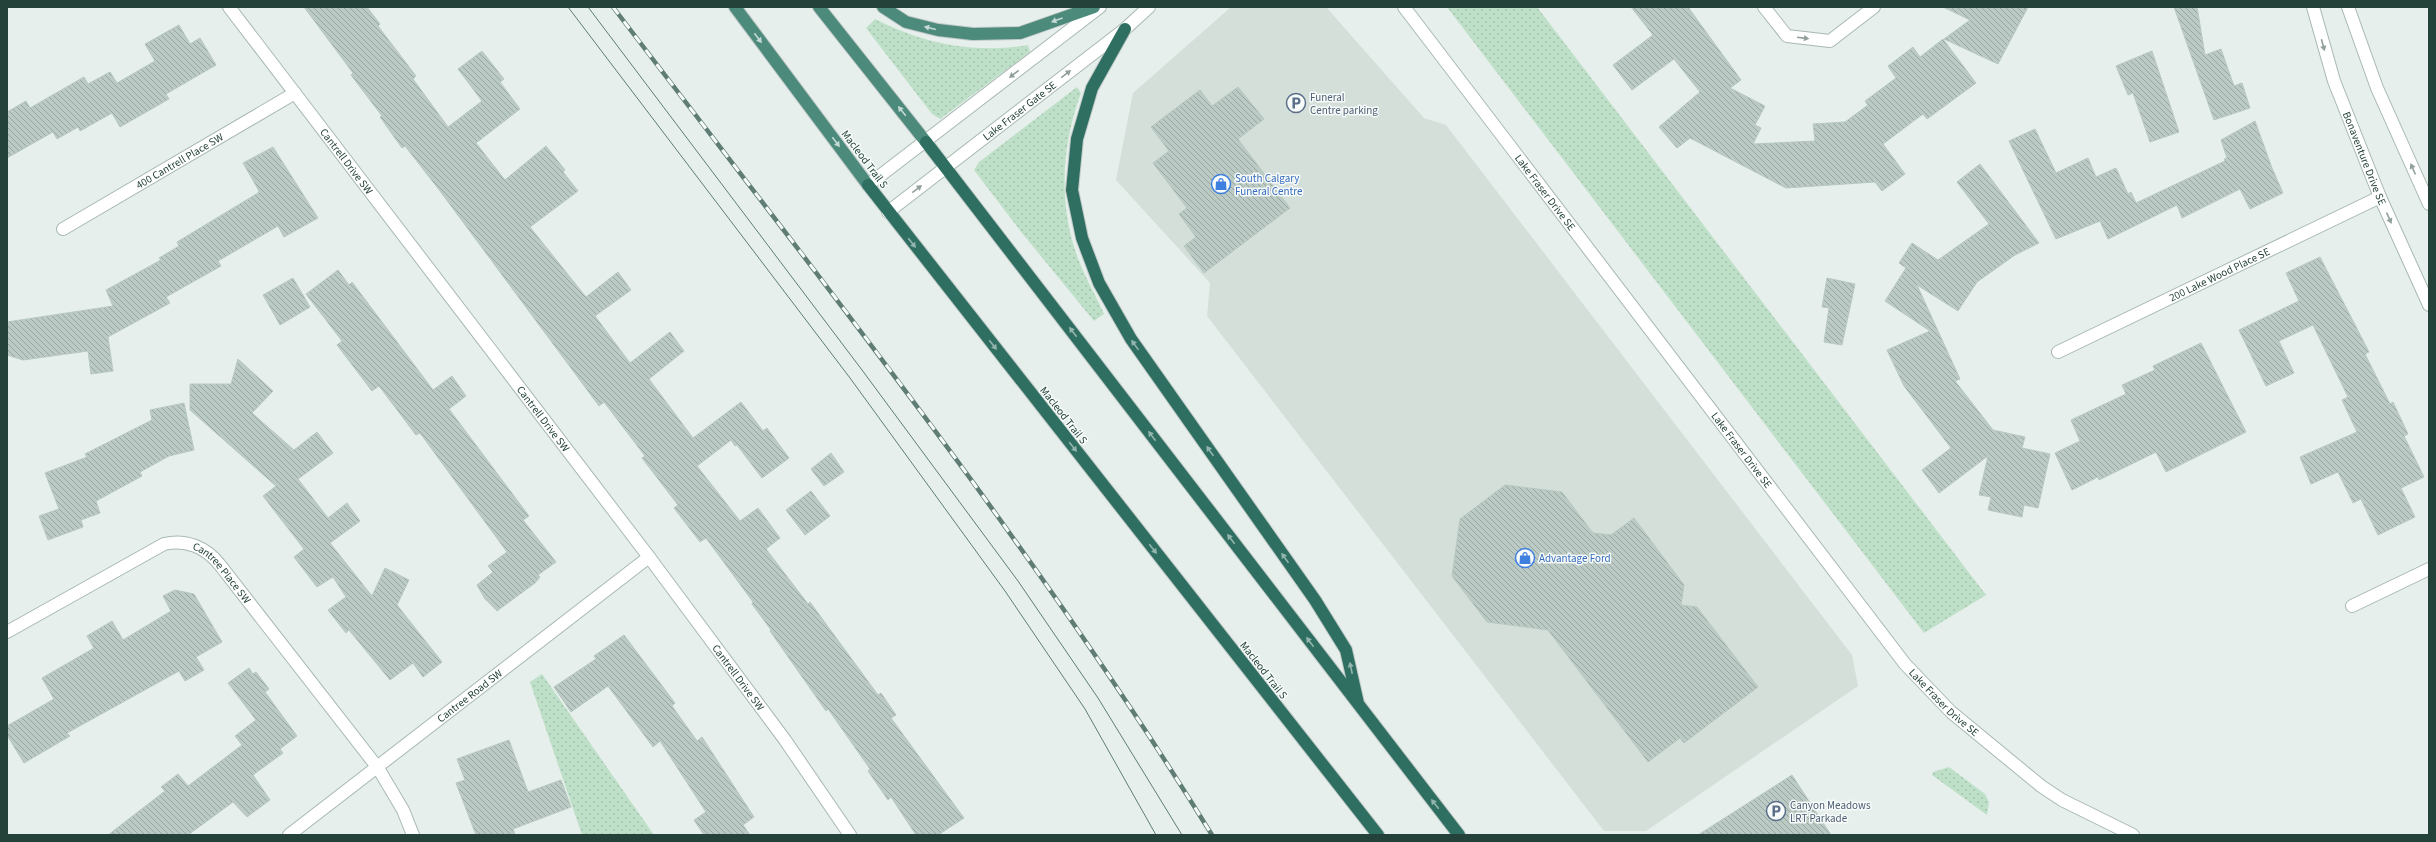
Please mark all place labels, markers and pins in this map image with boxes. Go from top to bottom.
place label: Funeral Centre parking [1310,90,1378,118]
parking icon: Funeral Centre parking [1285,92,1307,114]
place label: South Calgary Funeral Centre [1235,171,1303,199]
shop icon: South Calgary Funeral Centre [1210,173,1232,195]
shop icon: Advantage Ford [1514,547,1536,569]
place label: Advantage Ford [1539,551,1611,566]
place label: Canyon Meadows LRT Parkade [1790,798,1871,826]
parking icon: Canyon Meadows LRT Parkade [1765,800,1787,822]

